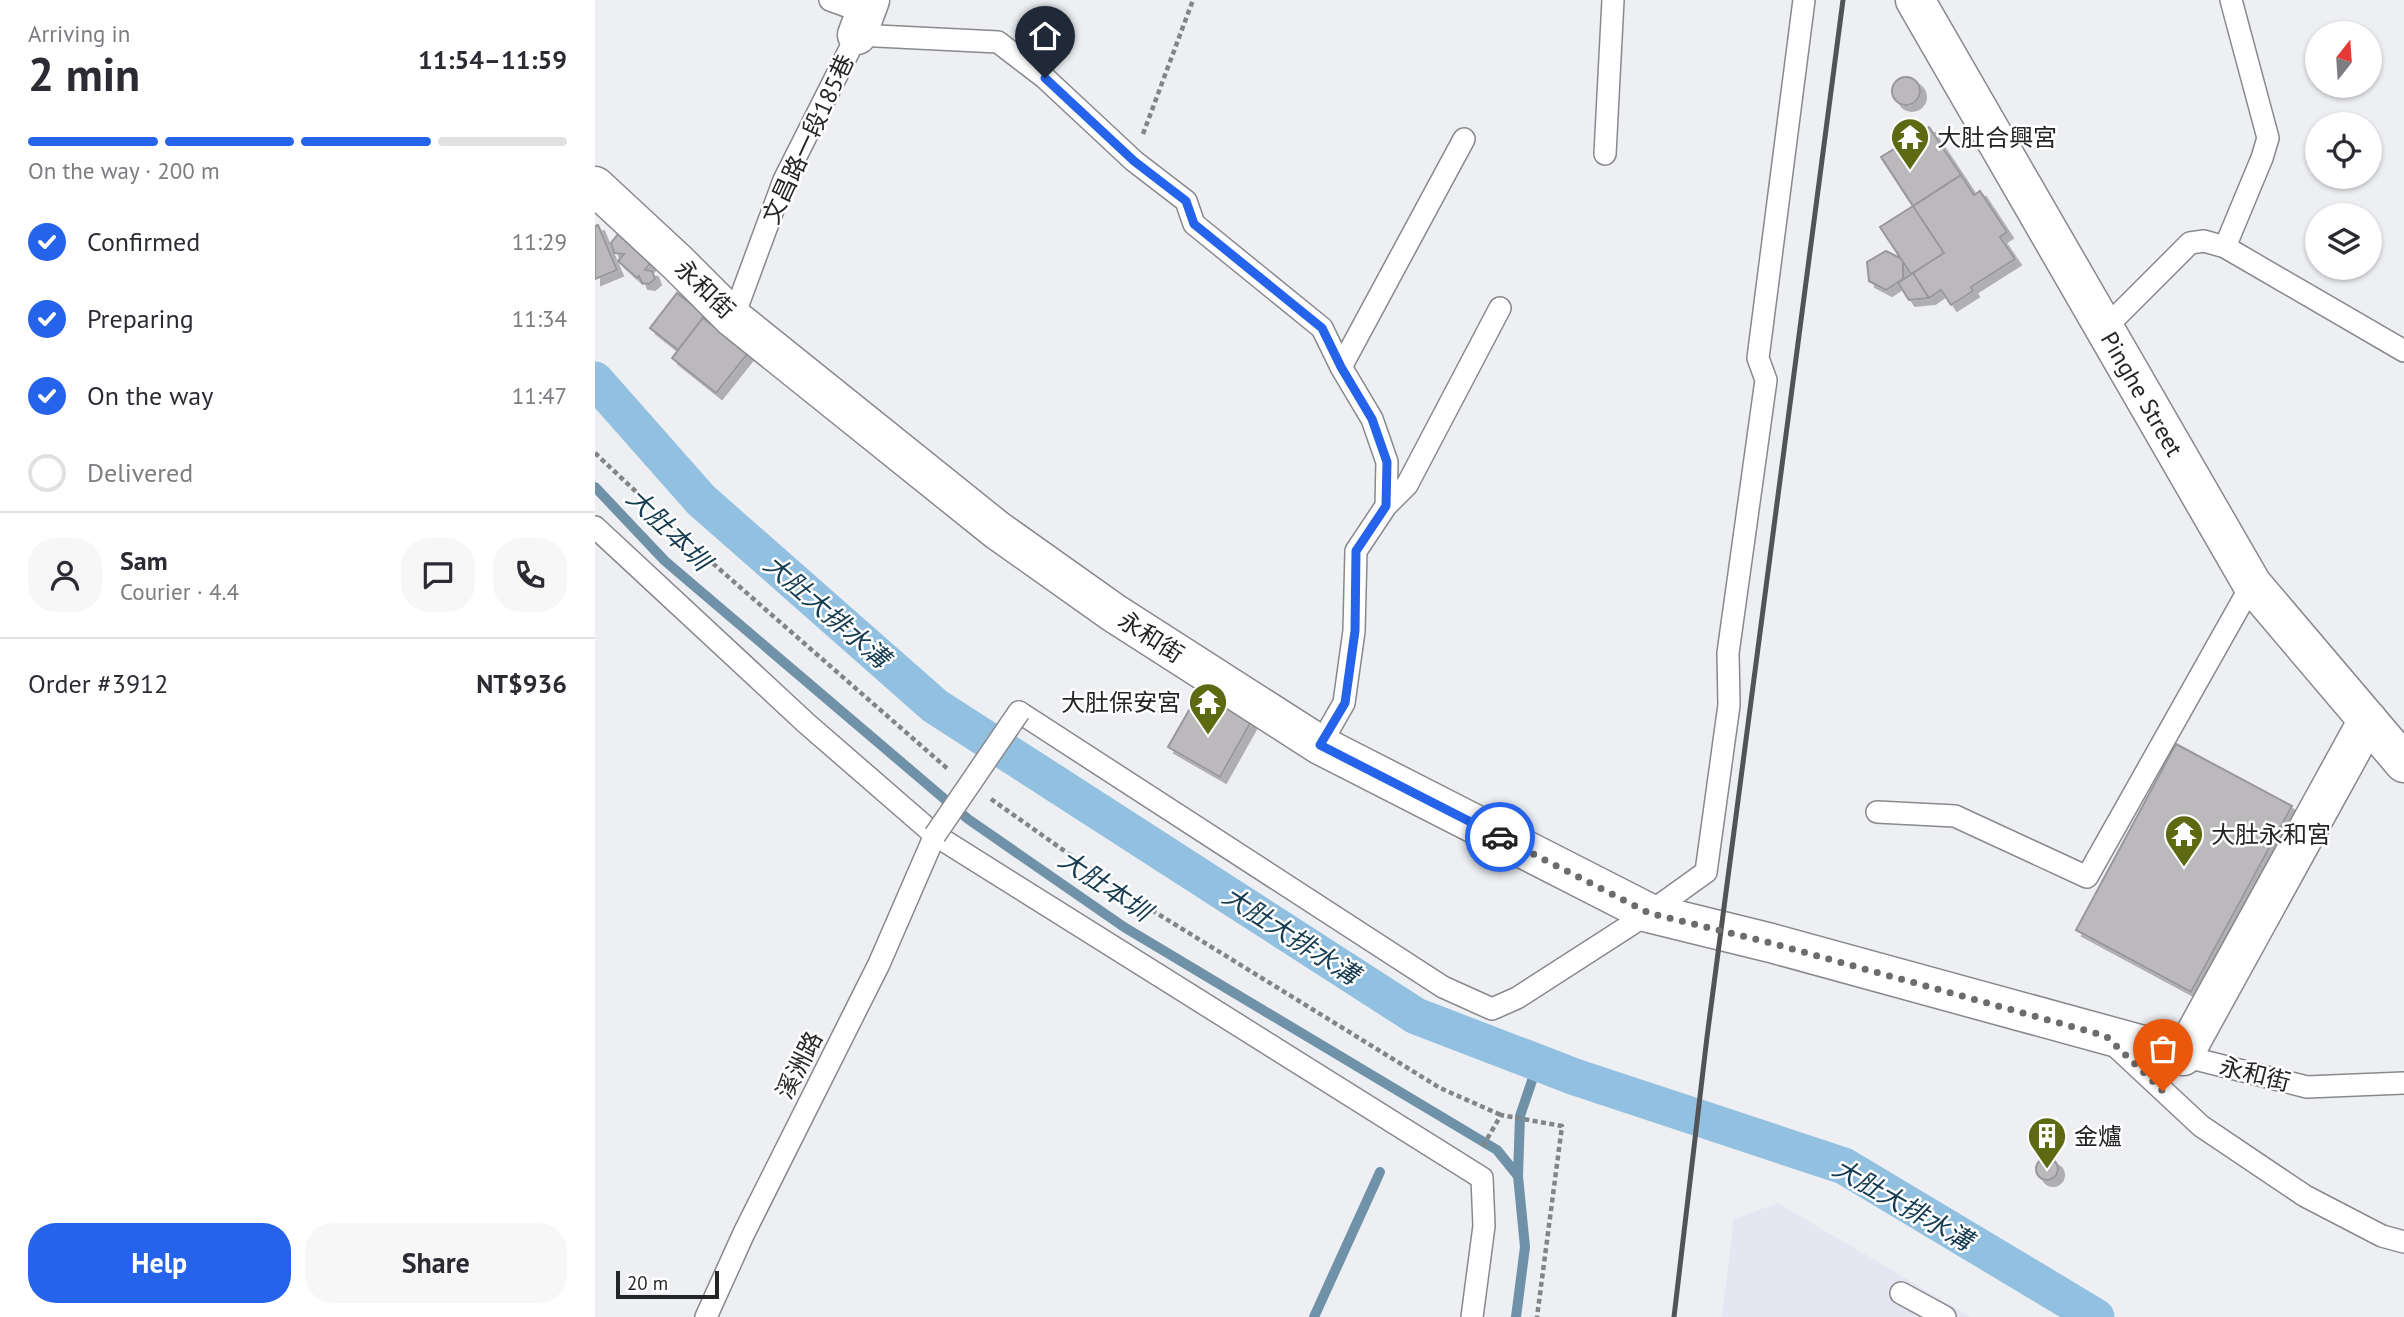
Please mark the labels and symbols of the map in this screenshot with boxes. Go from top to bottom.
pin [1015,6,1075,78]
north arrow [2305,21,2382,98]
street label: 文昌路一段185巷 [755,49,861,229]
temple icon: 大肚合興宮 [1889,116,1931,171]
place label: 大肚合興宮 [1937,122,2057,153]
street label: 永和街 [668,253,742,325]
street label: Pinghe Street [2094,326,2190,462]
water label: 大肚本圳 [620,481,721,580]
water label: 大肚大排水溝 [757,547,900,677]
street label: 永和街 [1112,604,1190,670]
temple icon: 大肚保安宮 [1187,681,1229,736]
place label: 大肚保安宮 [1061,687,1181,718]
courier [1465,802,1535,872]
temple icon: 大肚永和宮 [2163,813,2205,868]
place label: 大肚永和宮 [2211,819,2331,850]
water label: 大肚本圳 [1053,842,1161,930]
water label: 大肚大排水溝 [1217,879,1369,993]
pin [2133,1019,2193,1091]
street label: 溪洲路 [769,1026,829,1104]
street label: 永和街 [2216,1050,2294,1098]
building icon: 金爐 [2026,1115,2068,1170]
place label: 金爐 [2074,1121,2122,1152]
water label: 大肚大排水溝 [1827,1151,1982,1259]
scale bar [616,1268,719,1300]

